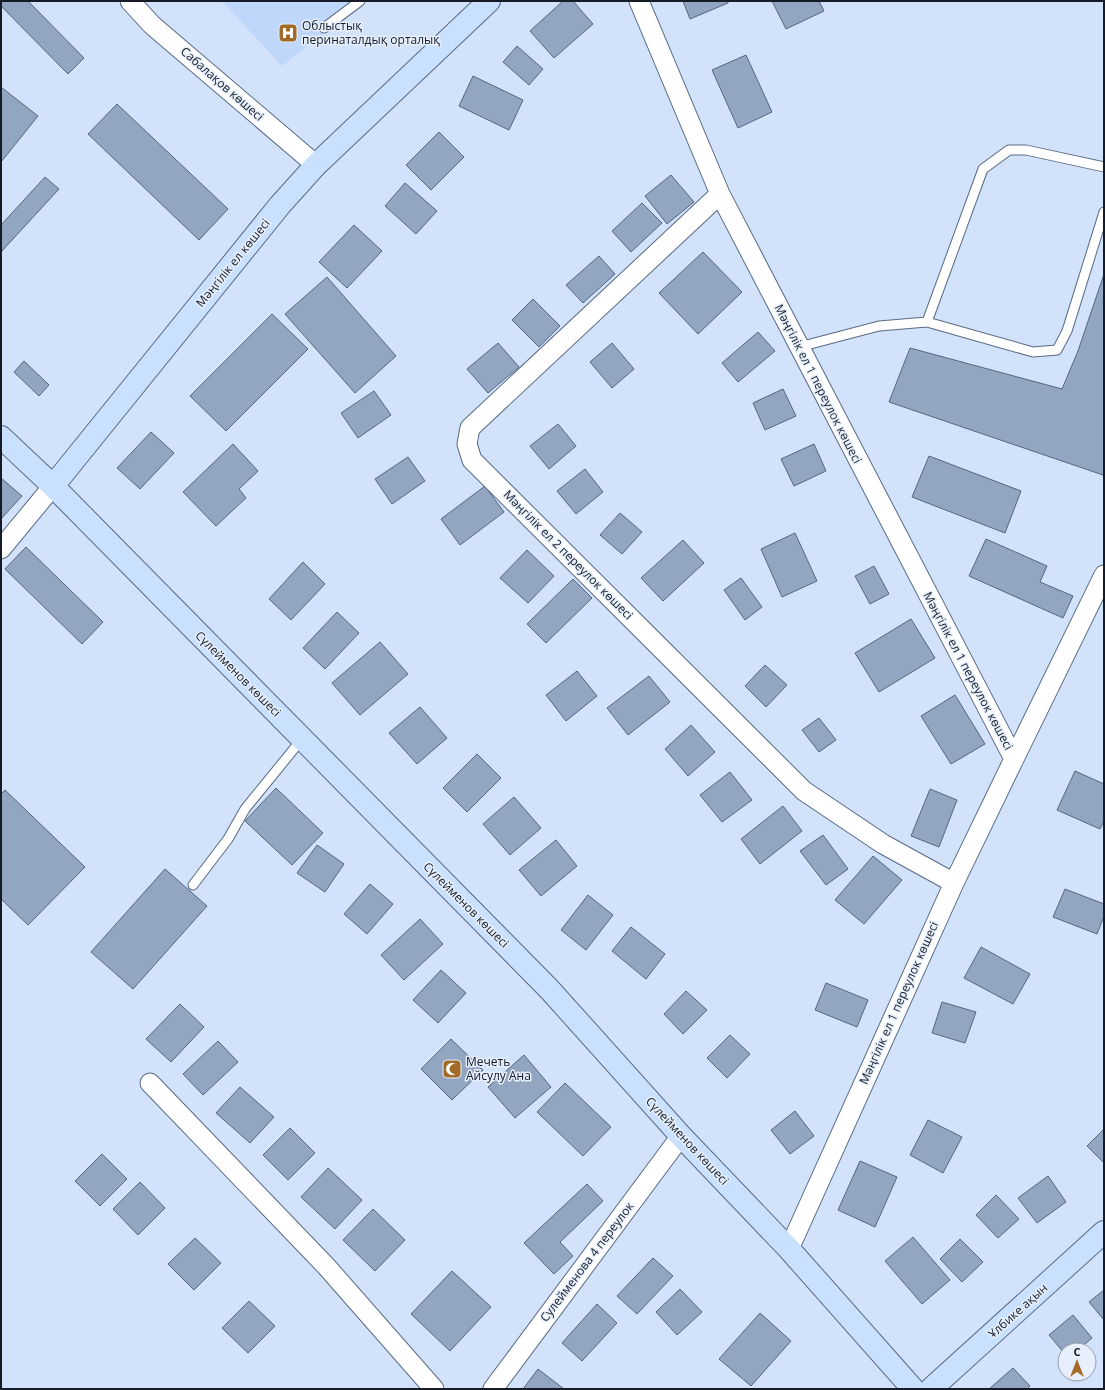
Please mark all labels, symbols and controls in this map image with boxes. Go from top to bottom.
place label: Облыстық перинаталдық орталық [302,17,440,48]
hospital icon: Облыстық перинаталдық орталық [277,22,299,44]
street label: Сабалақов көшесі [177,43,268,124]
street label: Мәңгілік ел көшесі [192,215,274,310]
street label: Мәңгілік ел 1 переулок көшесі [771,301,866,466]
street label: Мәңгілік ел 2 переулок көшесі [500,486,637,623]
street label: Мәңгілік ел 1 переулок көшесі [919,589,1017,753]
street label: Сүлейменов көшесі [192,627,285,720]
street label: Сүлейменов көшесі [420,858,513,951]
street label: Мәңгілік ел 1 переулок көшесі [855,919,942,1087]
place label: Мечеть Айсулу Ана [466,1053,531,1084]
mosque icon: Мечеть Айсулу Ана [441,1058,463,1080]
street label: Сүлейменов көшесі [642,1093,733,1188]
street label: Сулейменова 4 переулок [536,1198,638,1325]
street label: Ұлбике ақын [984,1279,1051,1342]
north arrow [1057,1342,1097,1382]
text: С [1073,1344,1081,1359]

